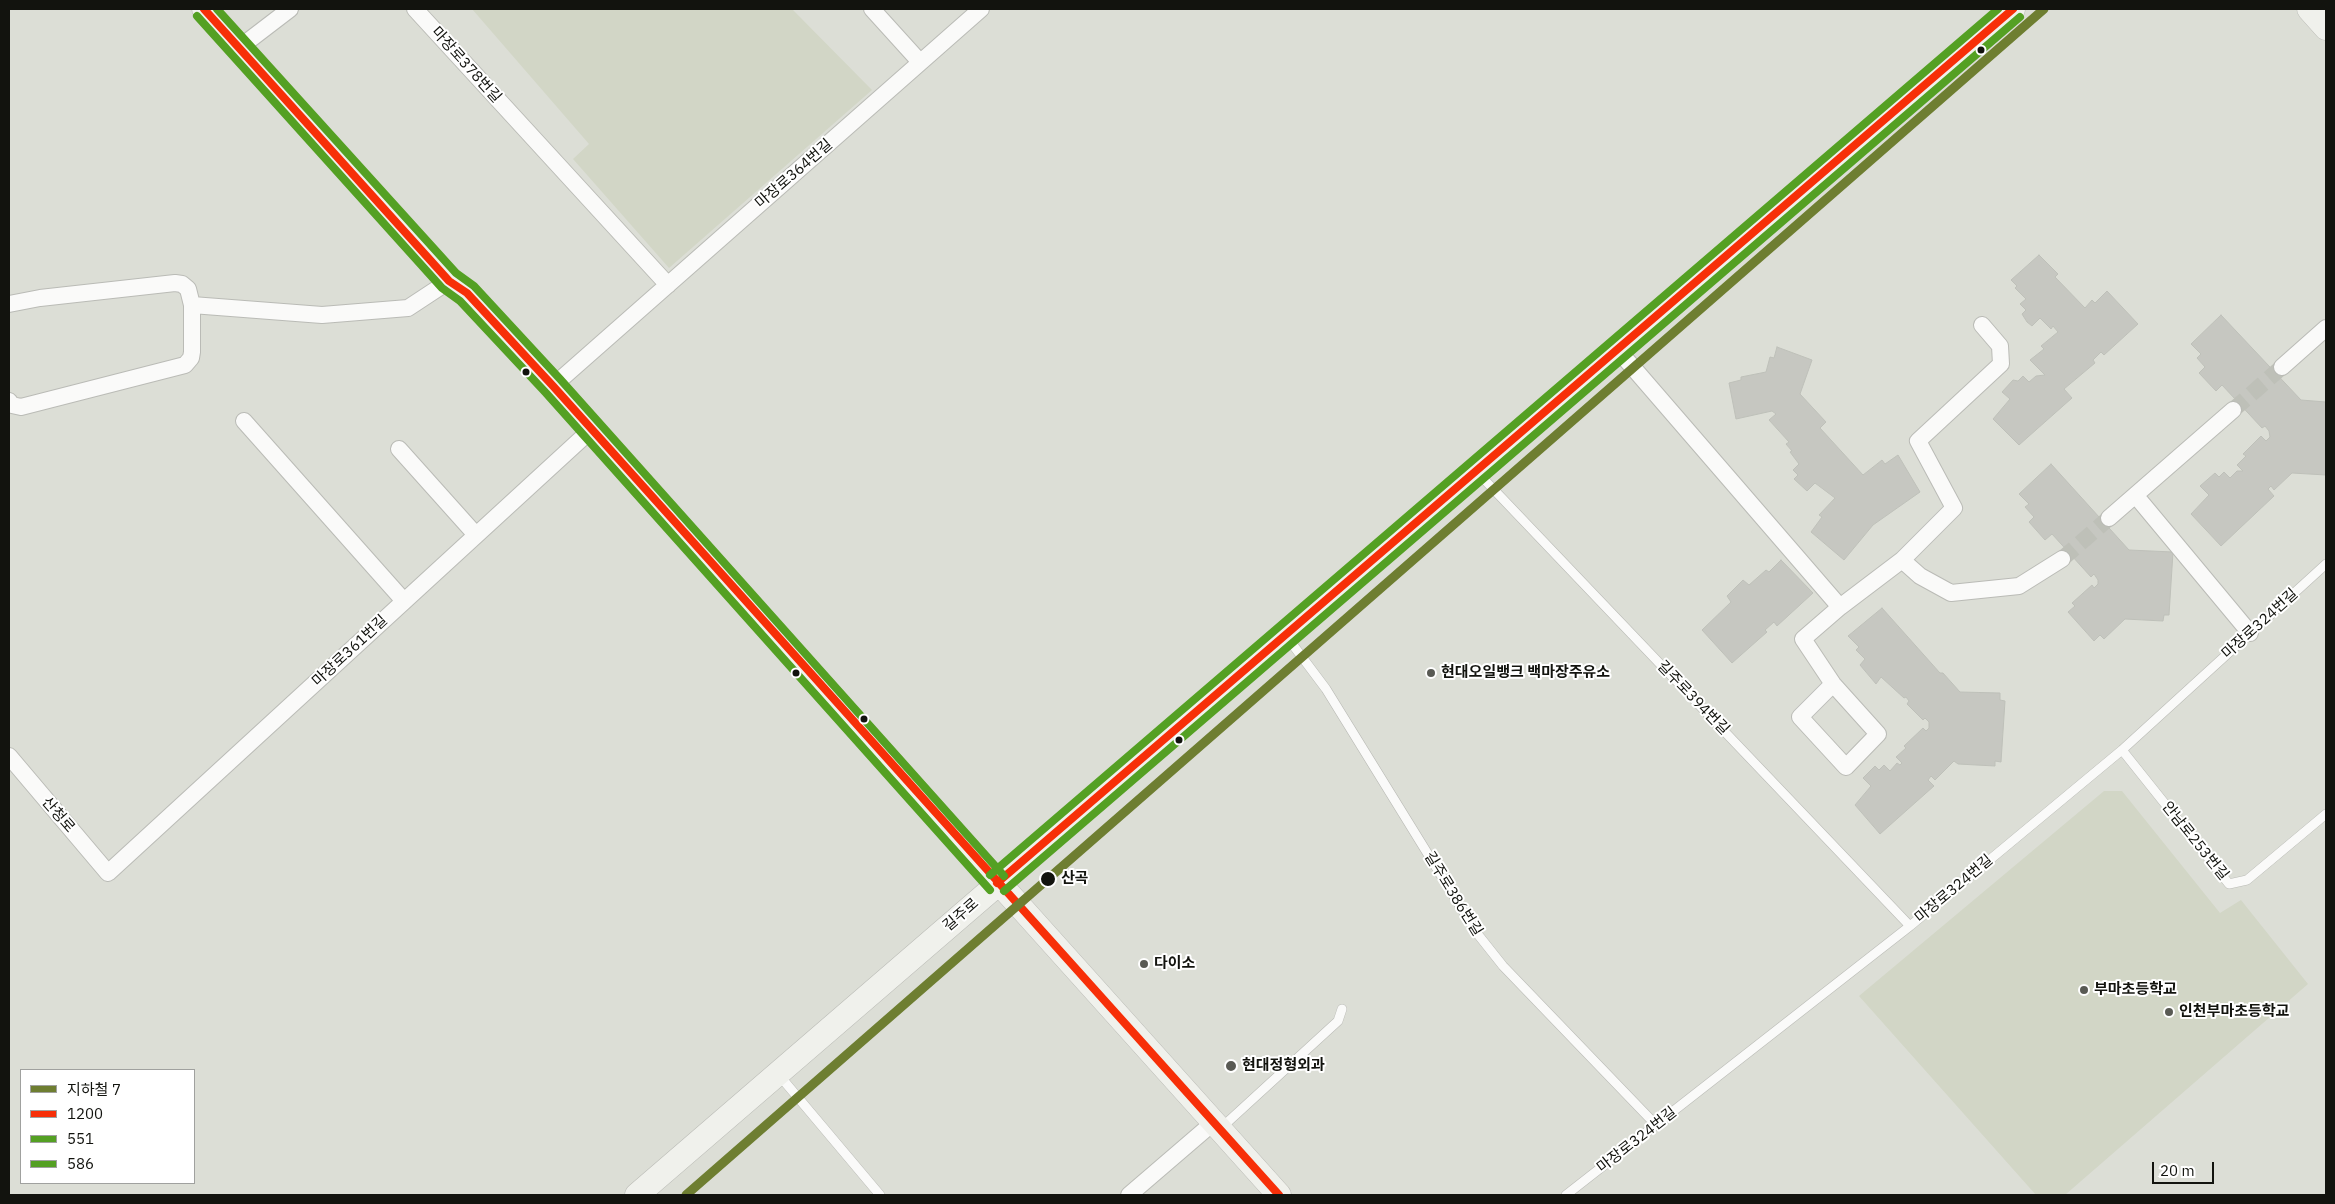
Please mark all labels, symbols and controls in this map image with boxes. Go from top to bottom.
street label: 마장로378번길 [427,23,505,107]
unlabelled marker [1976,45,1986,55]
street label: 마장로364번길 [752,136,836,212]
unlabelled marker [521,367,531,377]
street label: 마장로324번길 [2218,585,2302,663]
street label: 마장로361번길 [309,612,391,690]
street label: 길주로394번길 [1653,657,1733,739]
place label: 현대오일뱅크 백마장주유소 [1441,664,1610,682]
marker: 현대오일뱅크 백마장주유소 [1425,667,1437,679]
unlabelled marker [791,668,801,678]
unlabelled marker [859,714,869,724]
unlabelled marker [1174,735,1184,745]
street label: 산청로 [38,793,78,837]
street label: 안남로253번길 [2158,798,2232,884]
street label: 길주로386번길 [1420,849,1486,939]
street label: 마장로324번길 [1911,851,1997,927]
marker: 산곡 [1039,870,1057,888]
place label: 산곡 [1061,870,1089,888]
street label: 길주로 [939,895,983,935]
place label: 다이소 [1154,955,1195,973]
marker: 다이소 [1138,958,1150,970]
place label: 부마초등학교 [2094,981,2177,999]
marker: 부마초등학교 [2078,984,2090,996]
place label: 인천부마초등학교 [2179,1003,2289,1021]
marker: 인천부마초등학교 [2163,1006,2175,1018]
place label: 현대정형외과 [1242,1057,1325,1075]
marker: 현대정형외과 [1224,1059,1238,1073]
legend [20,1069,195,1184]
text: 지하철 7 [67,1080,121,1099]
street label: 마장로324번길 [1594,1103,1680,1177]
text: 1200 [67,1104,103,1123]
text: 551 [67,1129,94,1148]
scale bar [2155,1152,2218,1184]
text: 586 [67,1154,94,1173]
text: 20 m [2160,1161,2195,1180]

